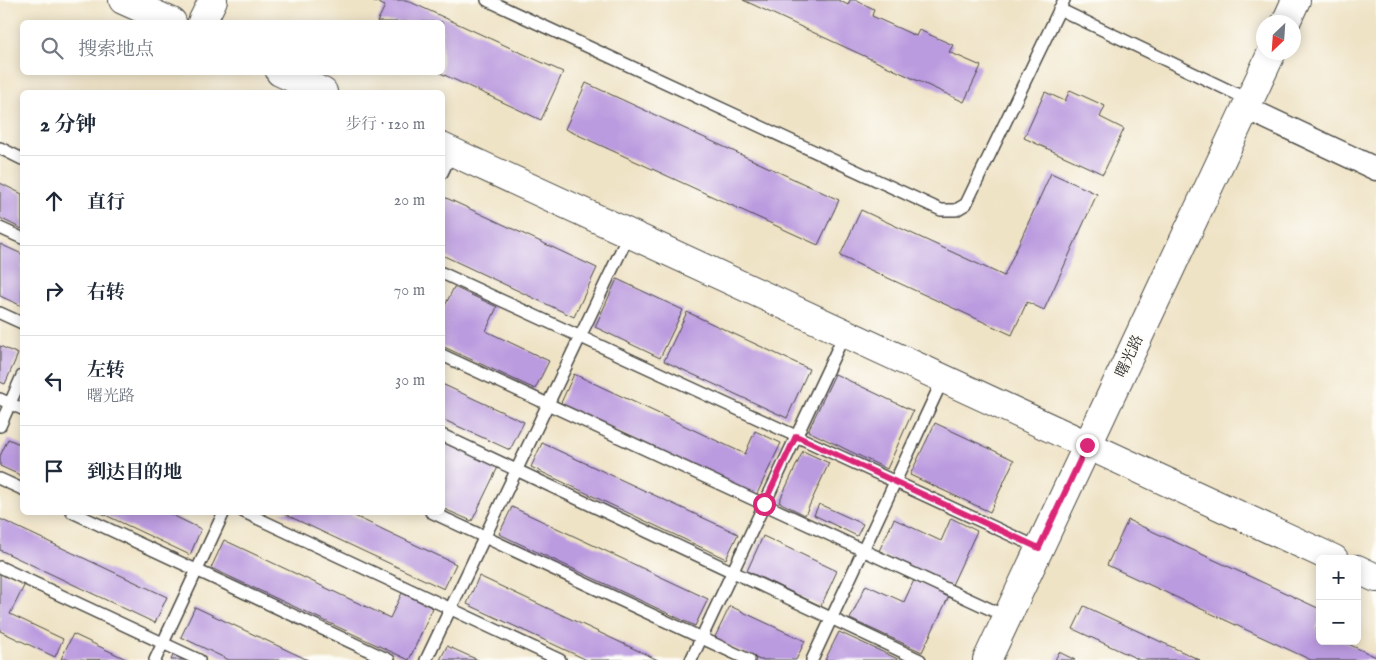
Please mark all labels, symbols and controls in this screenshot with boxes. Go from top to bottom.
north arrow [1256,15,1301,60]
search box [20,20,445,75]
icon: search [38,34,66,62]
text: 搜索地点 [78,38,154,62]
text: 2 分钟 [40,112,96,139]
text: 步行 · 120 m [345,115,425,135]
icon: ahead [40,187,68,215]
text: 直行 [87,191,125,215]
text: 20 m [394,191,425,211]
icon: right [40,277,68,305]
text: 右转 [87,281,125,305]
text: 70 m [394,281,425,301]
street label: 曙光路 [1111,332,1148,381]
text: 左转 [87,359,125,383]
icon: left [40,367,68,395]
text: 30 m [395,371,425,391]
text: 曙光路 [87,387,135,407]
route end [1076,434,1099,457]
icon: arrive [40,457,68,485]
text: 到达目的地 [87,461,182,485]
route start [753,493,776,516]
map controls [1316,555,1361,645]
button: + [1316,555,1361,600]
button: − [1316,600,1361,645]

